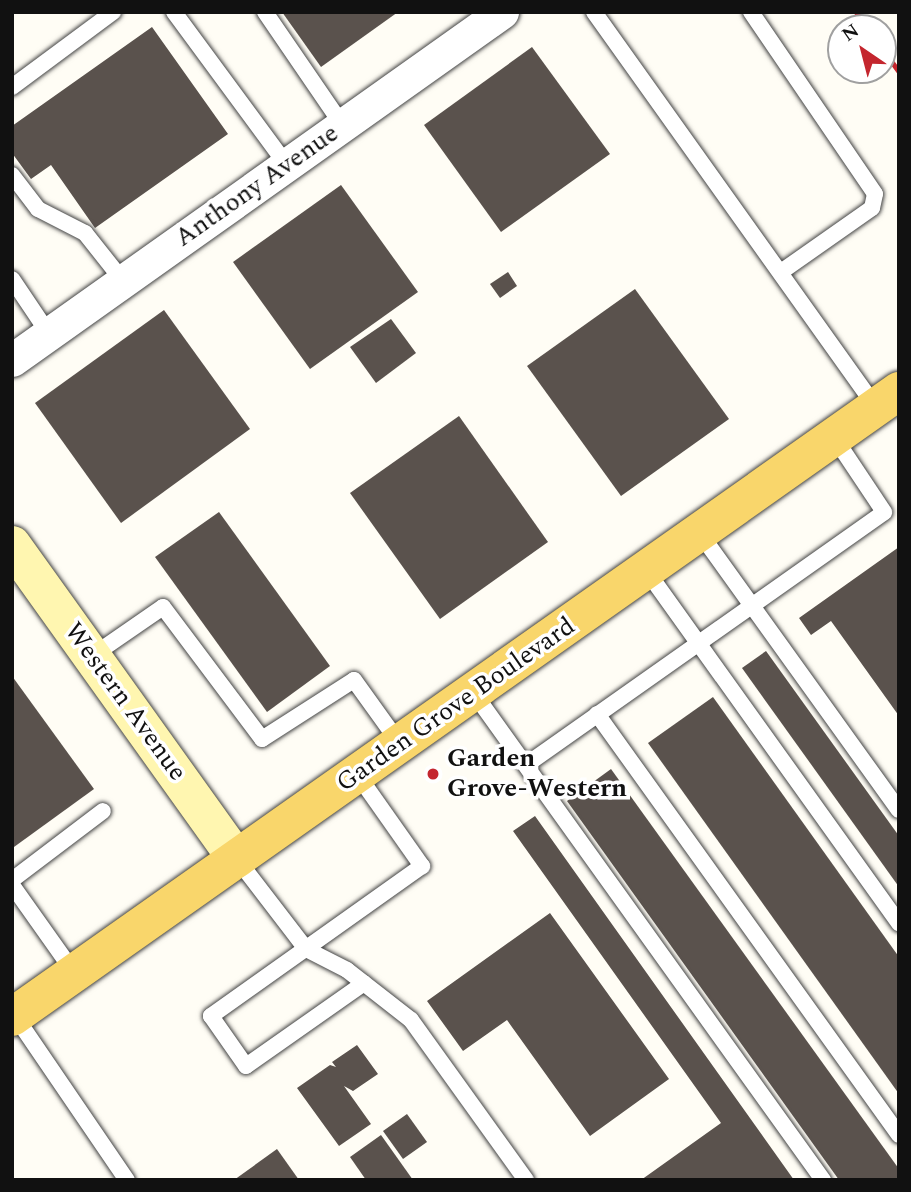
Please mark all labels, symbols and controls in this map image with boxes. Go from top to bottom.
north arrow [827,14,897,84]
text: N [836,17,865,49]
street label: Anthony Avenue [169,118,345,254]
street label: Garden Grove Boulevard [331,611,581,799]
street label: Western Avenue [57,617,193,787]
place label: Garden Grove-Western [447,743,627,804]
marker: Garden Grove-Western [425,766,441,782]

